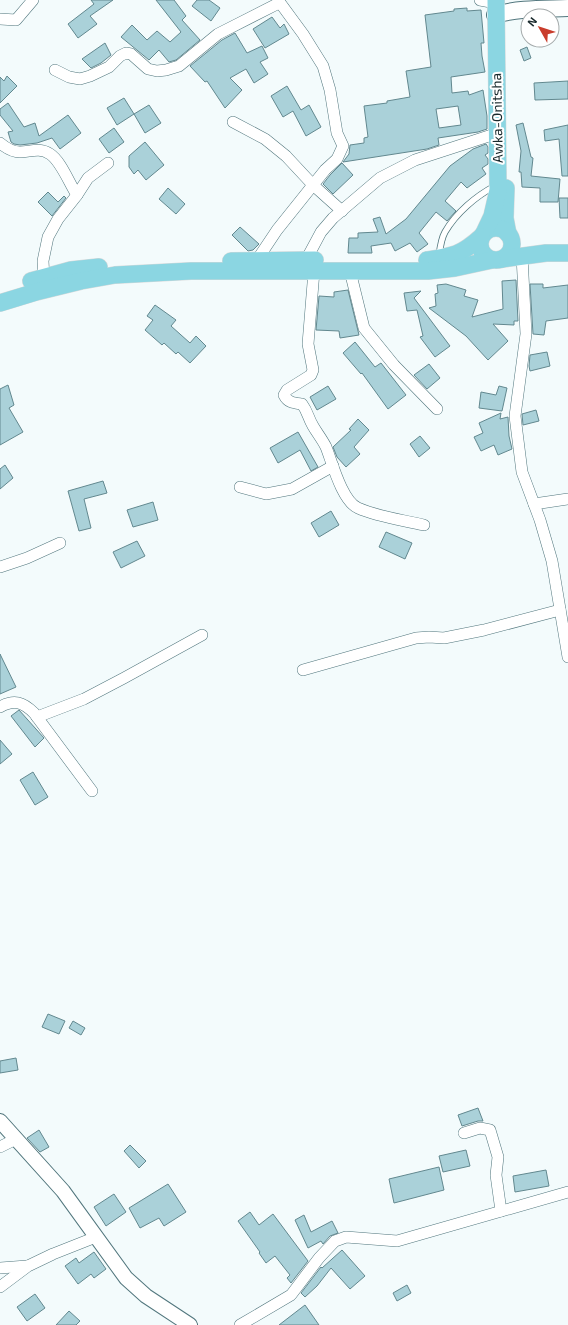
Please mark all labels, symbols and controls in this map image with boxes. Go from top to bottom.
north arrow [520,8,560,48]
text: N [524,14,539,29]
street label: Awka-Onitsha [487,73,506,163]

